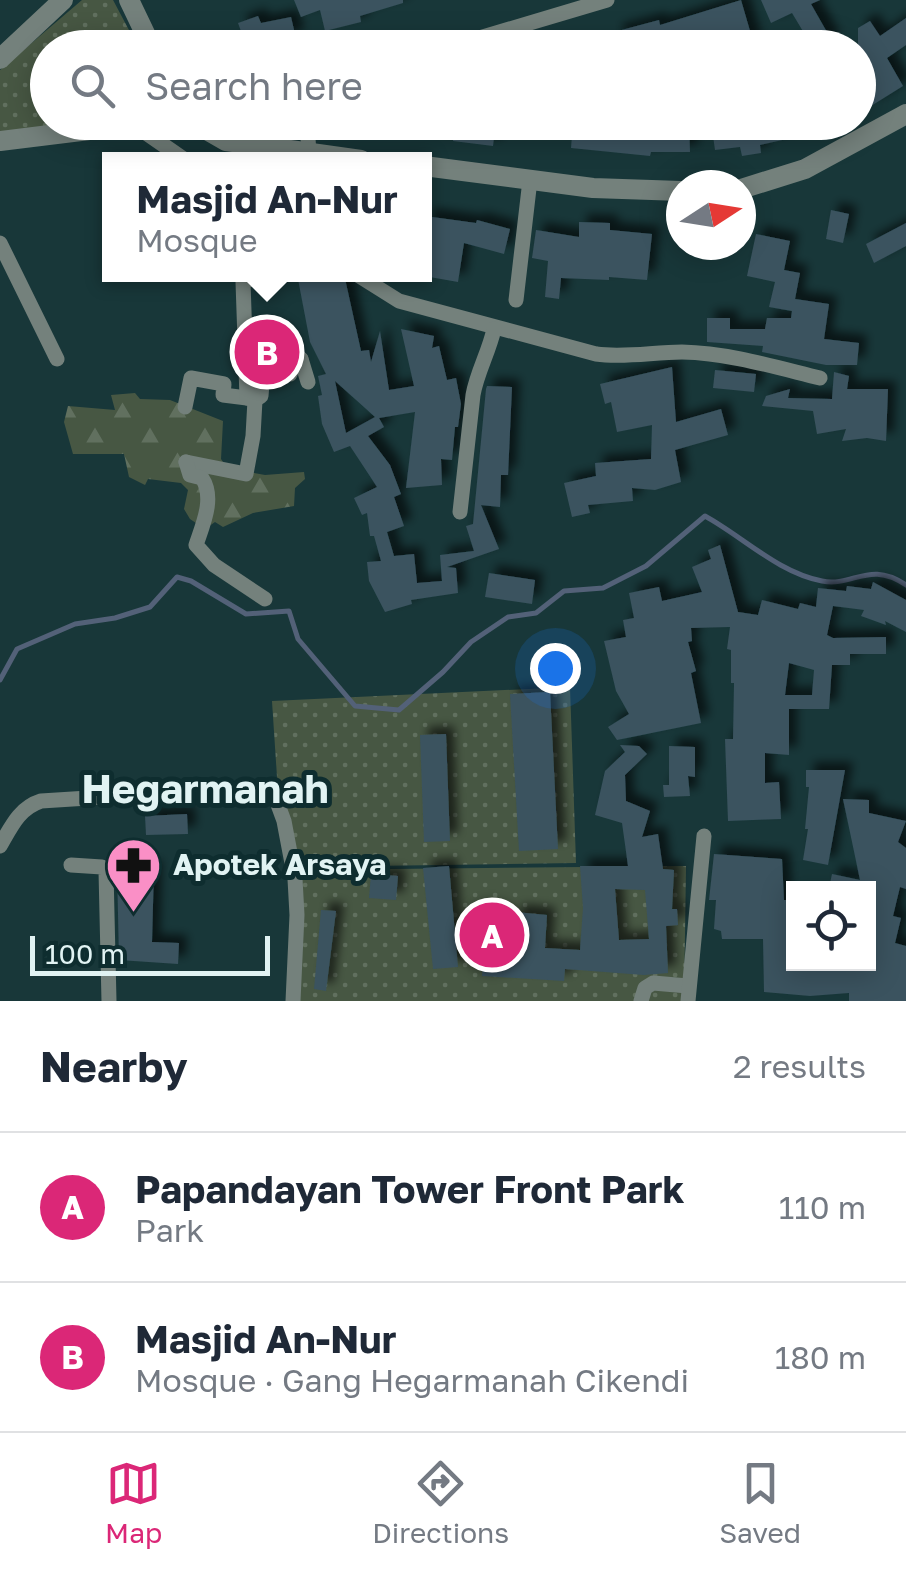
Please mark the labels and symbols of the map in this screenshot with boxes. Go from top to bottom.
north arrow [666,170,756,260]
pin: B [234,314,300,390]
your location [530,643,581,694]
district label: Hegarmanah [81,764,329,812]
pharmacy icon: Apotek Arsaya [104,835,164,914]
place label: Apotek Arsaya [173,846,386,882]
pin: A [460,898,524,972]
scale bar [30,931,270,976]

